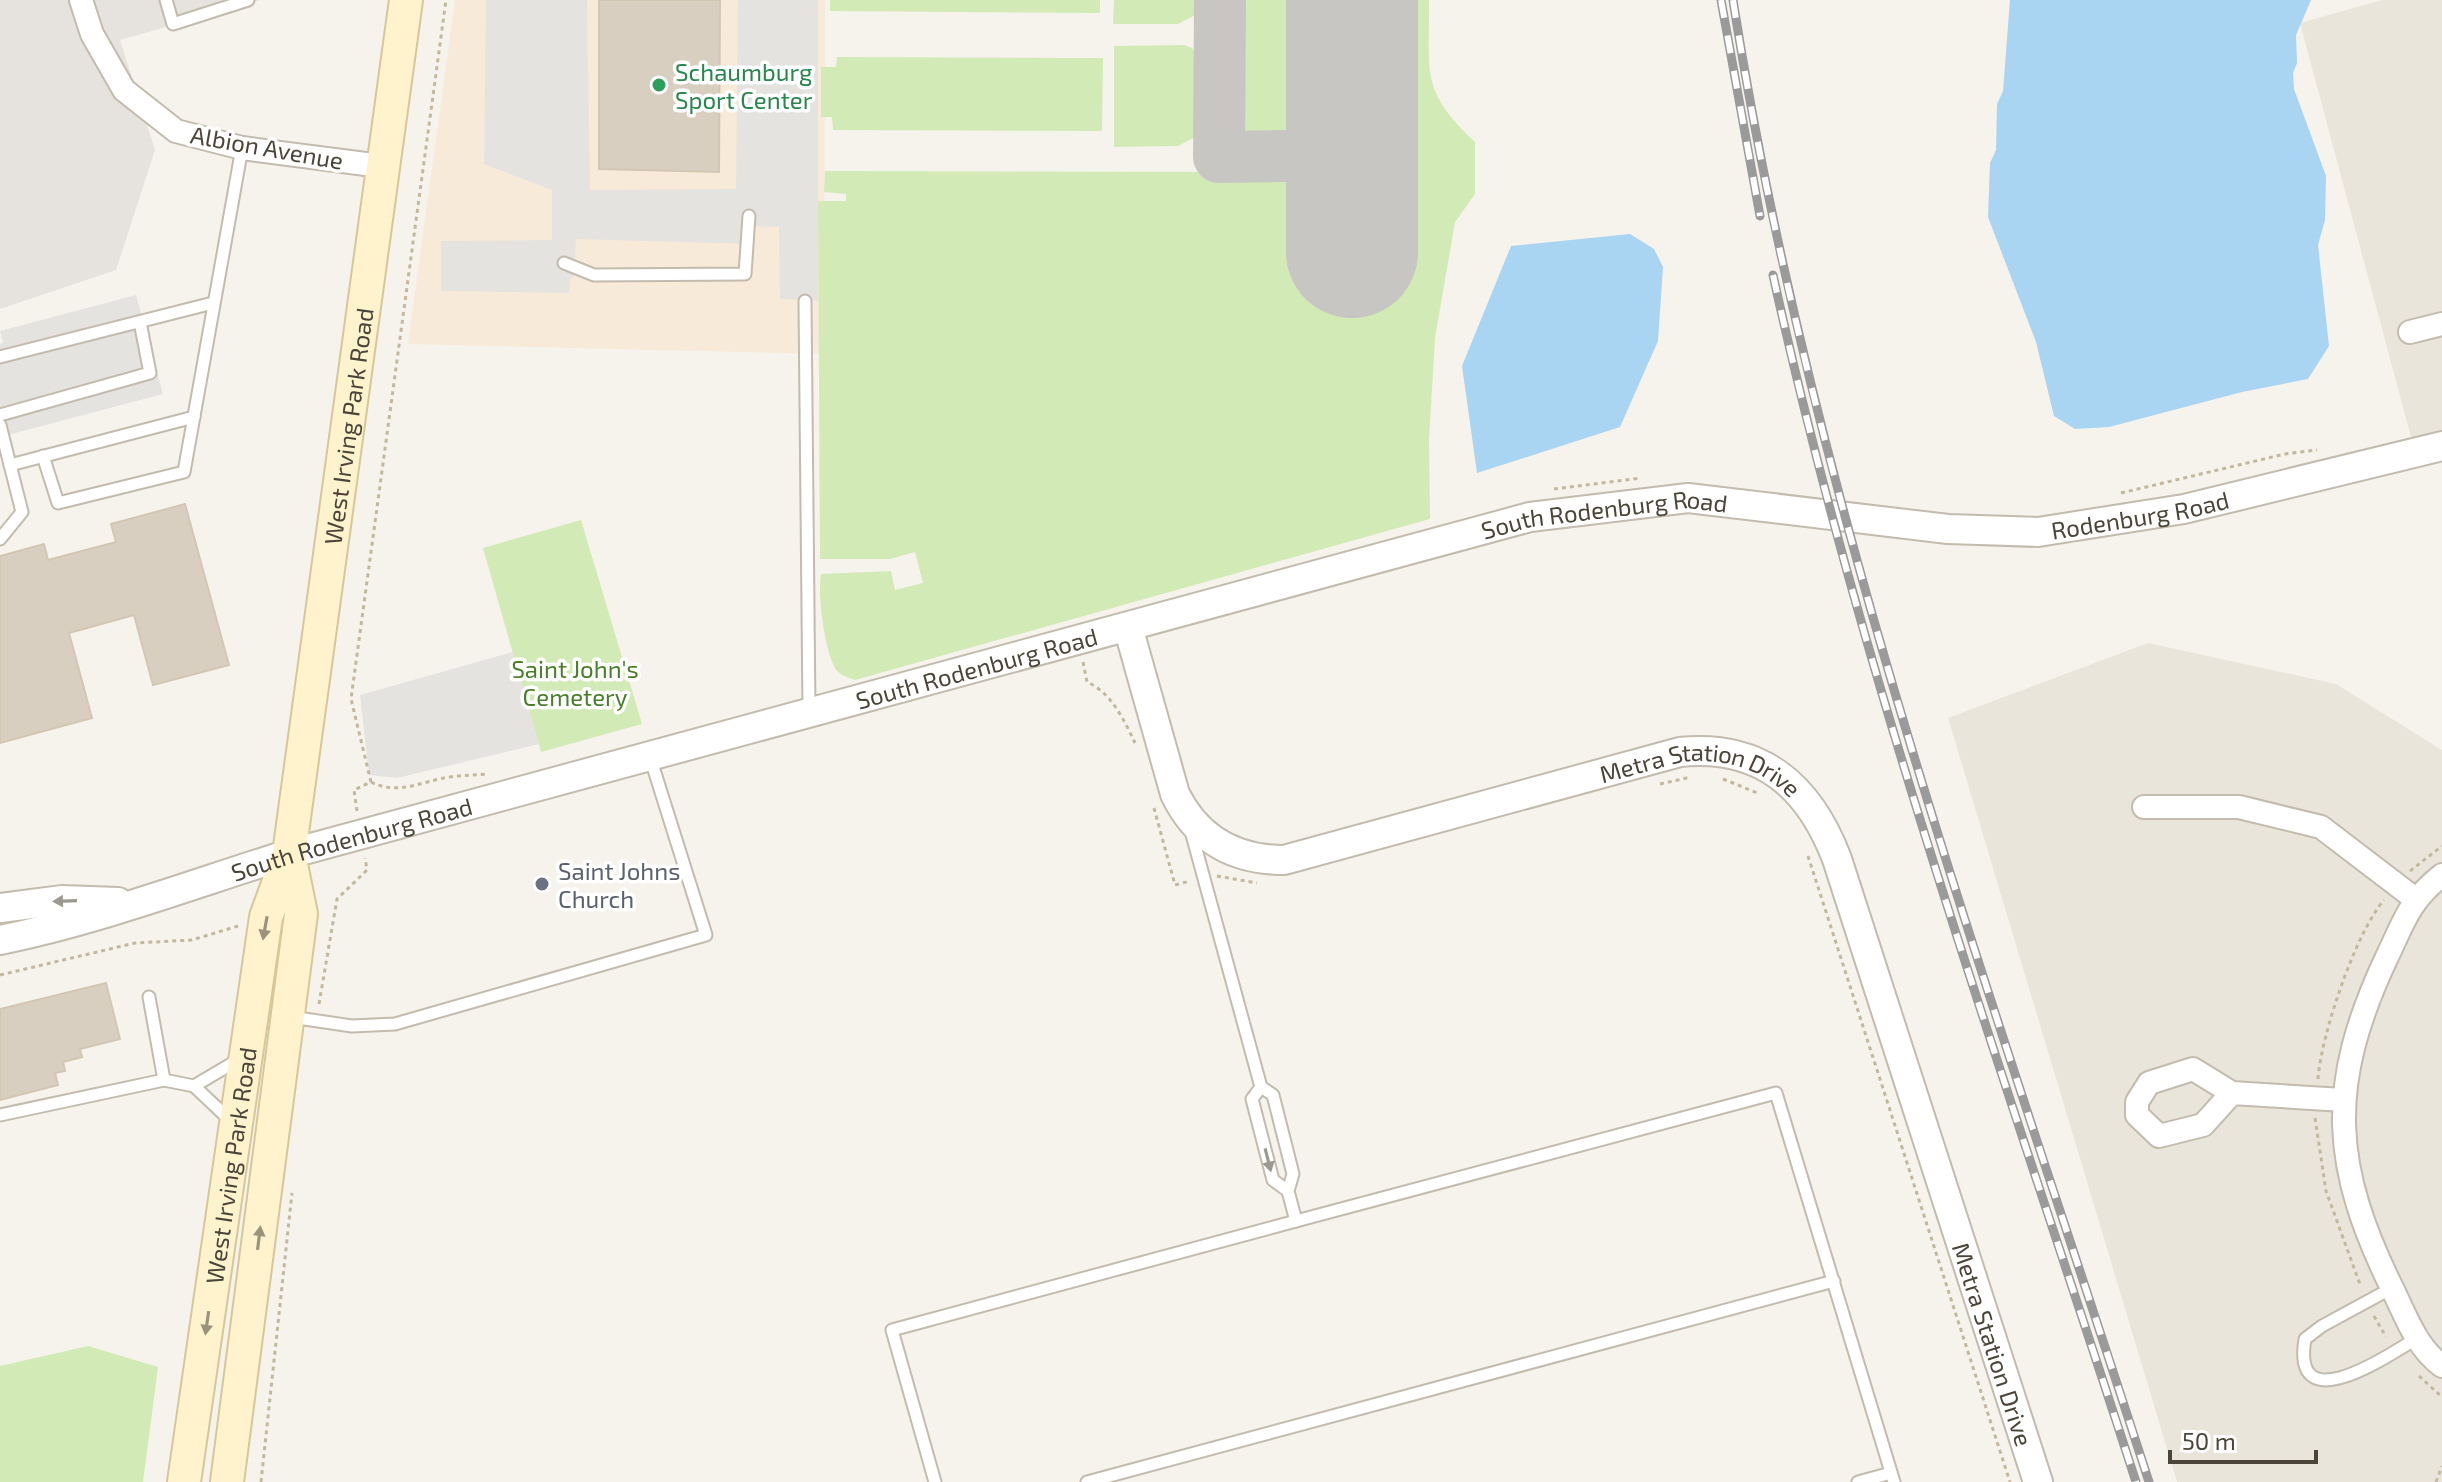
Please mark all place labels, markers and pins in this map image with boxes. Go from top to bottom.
place label: Schaumburg Sport Center [675,57,813,114]
marker: Schaumburg Sport Center [650,76,668,94]
place label: Saint Johns Church [558,856,680,913]
marker: Saint Johns Church [533,875,551,893]

